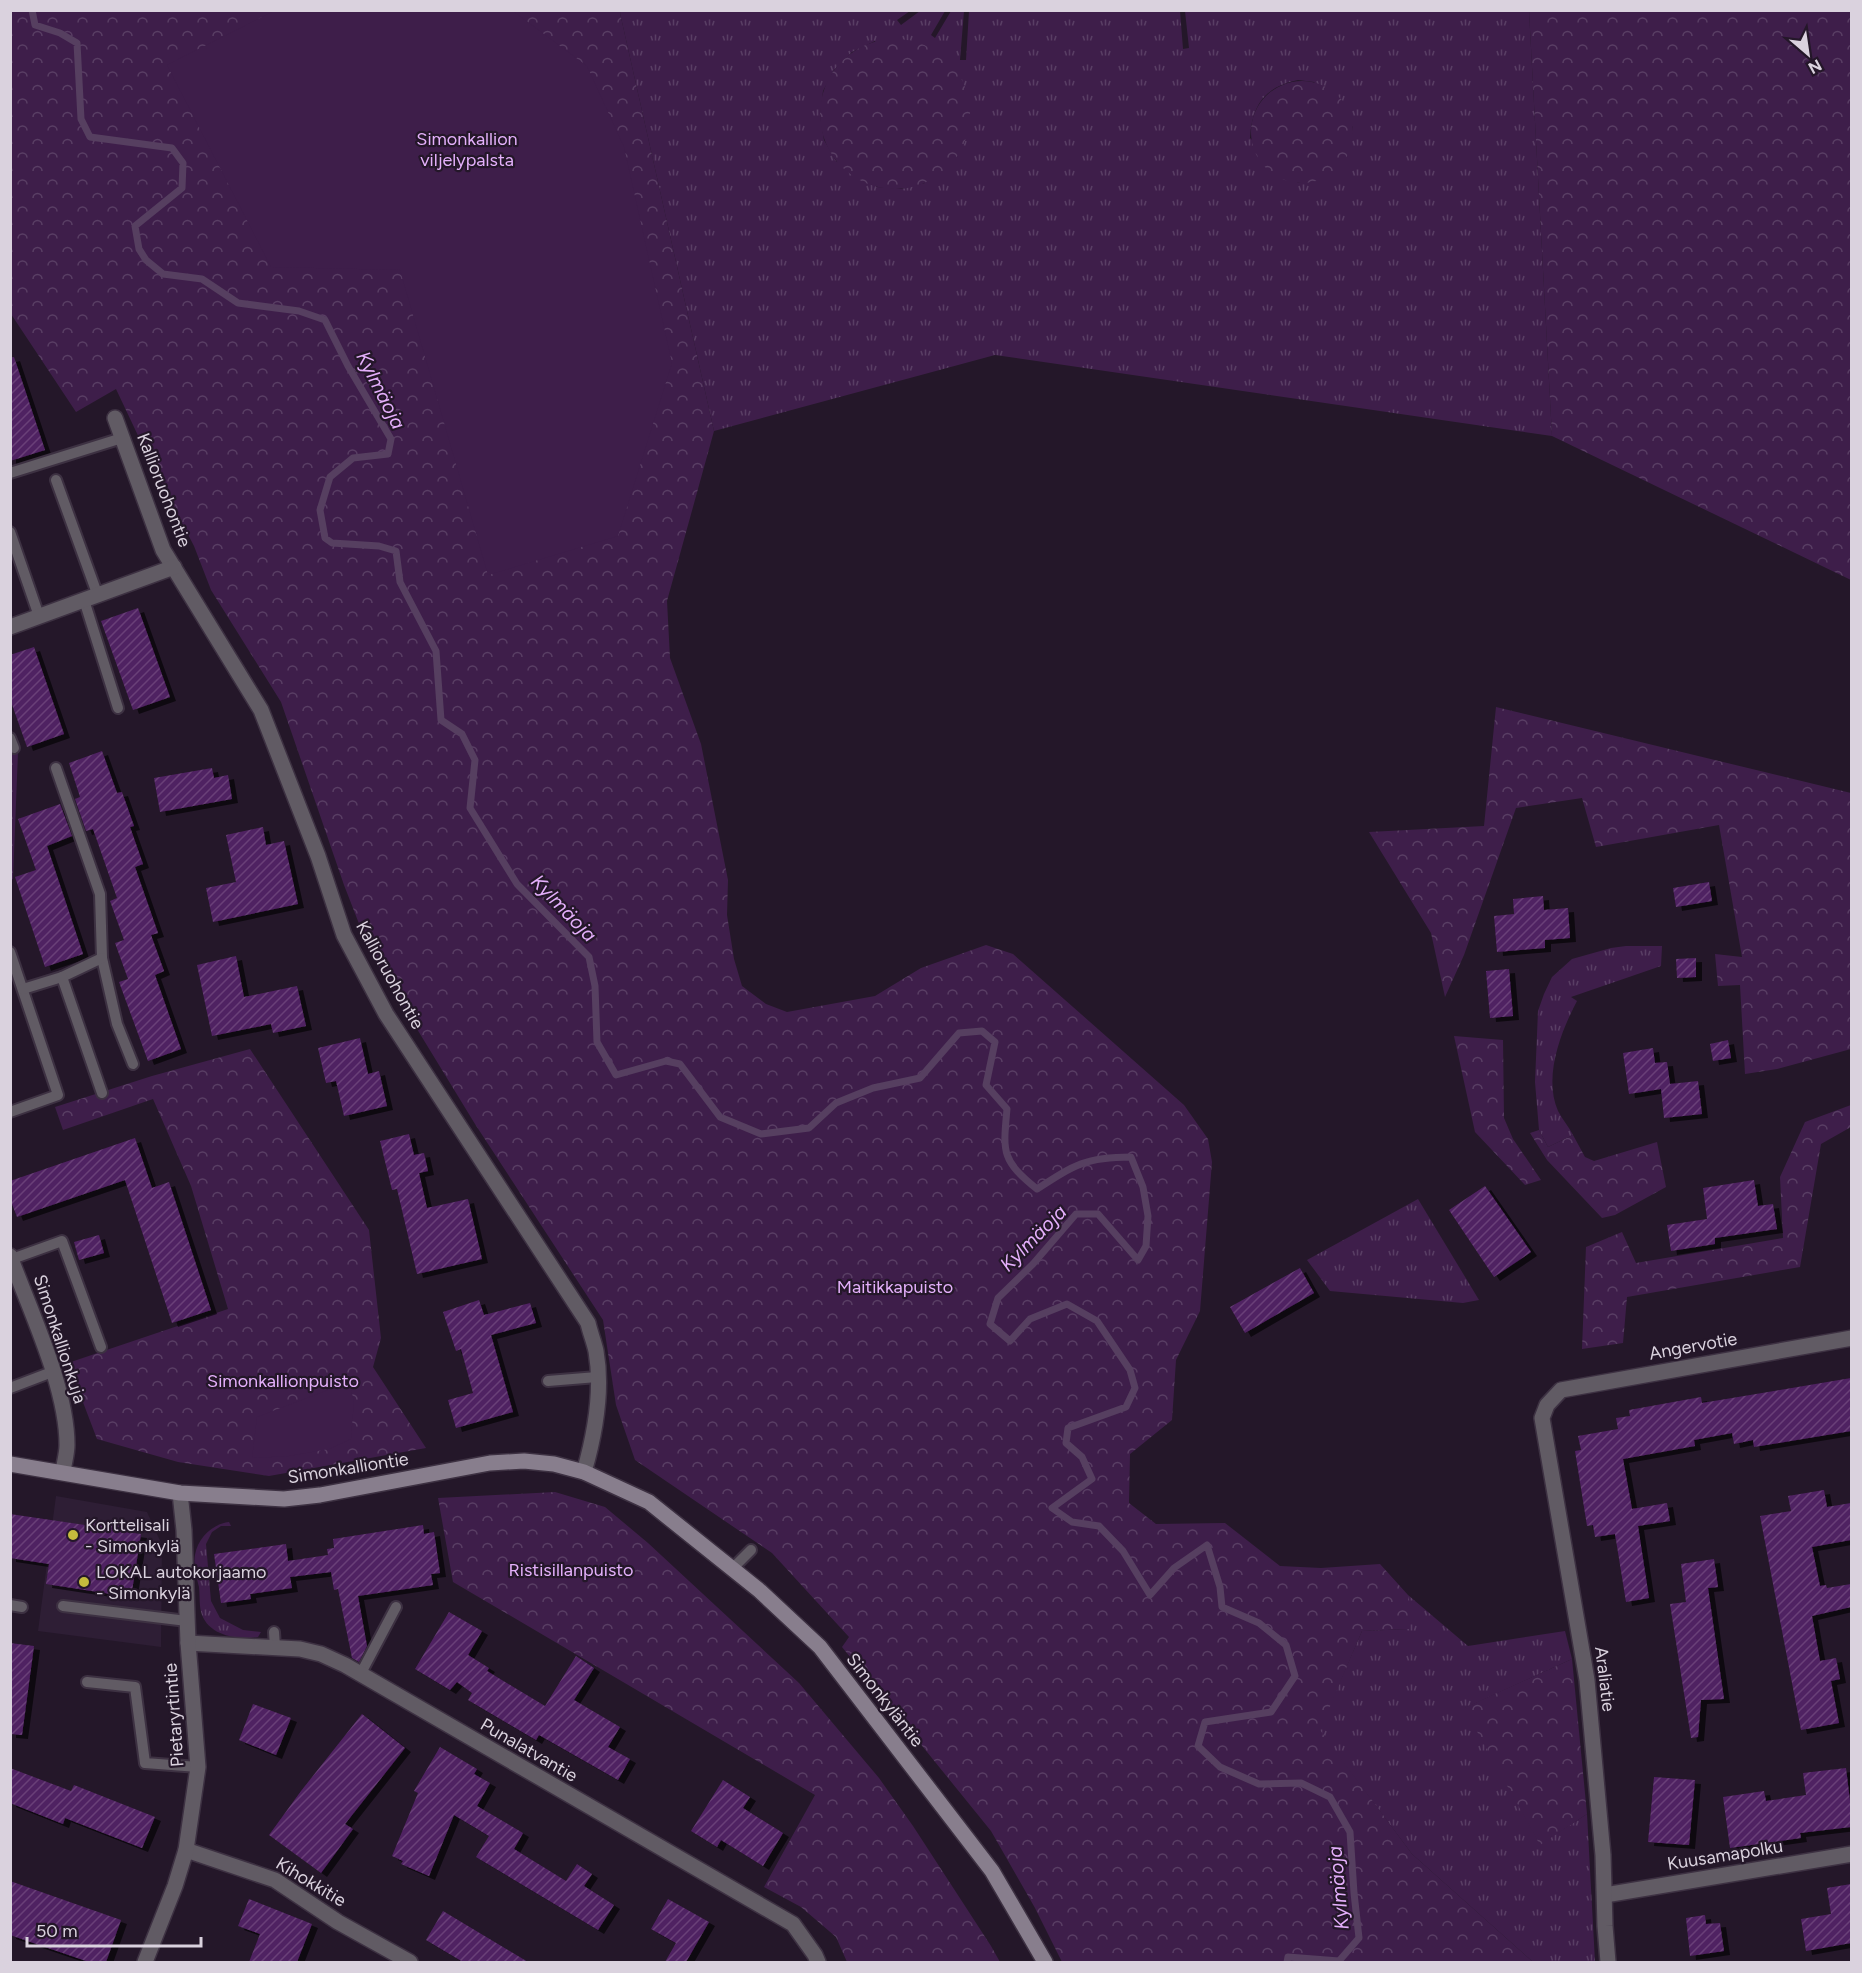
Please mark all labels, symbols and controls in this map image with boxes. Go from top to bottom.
north arrow [1778,24,1838,84]
text: N [1805,55,1825,78]
park label: Simonkallion viljelypalsta [416,128,518,171]
water label: Kylmäoja [351,347,411,433]
street label: Kallioruohontie [132,430,196,550]
water label: Kylmäoja [526,869,602,947]
street label: Kallioruohontie [351,917,429,1033]
water label: Kylmäoja [995,1200,1071,1276]
street label: Simonkallionkuja [29,1272,91,1406]
park label: Maitikkapuisto [837,1276,953,1298]
street label: Angervotie [1647,1327,1739,1365]
park label: Simonkallionpuisto [207,1370,359,1392]
street label: Simonkalliontie [286,1448,410,1488]
place label: Korttelisali - Simonkylä [85,1514,179,1557]
marker: Korttelisali - Simonkylä [66,1528,80,1542]
park label: Ristisillanpuisto [509,1559,633,1581]
place label: LOKAL autokorjaamo - Simonkylä [96,1561,266,1604]
marker: LOKAL autokorjaamo - Simonkylä [77,1575,91,1589]
street label: Araliatie [1590,1645,1620,1713]
street label: Simonkyläntie [841,1649,929,1752]
street label: Pietaryrtintie [159,1662,189,1768]
street label: Punalatvantie [476,1713,582,1787]
street label: Kuusamapolku [1666,1835,1784,1875]
water label: Kylmäoja [1322,1845,1354,1931]
street label: Kihokkitie [272,1852,350,1912]
scale bar [27,1910,201,1948]
text: 50 m [36,1920,78,1942]

